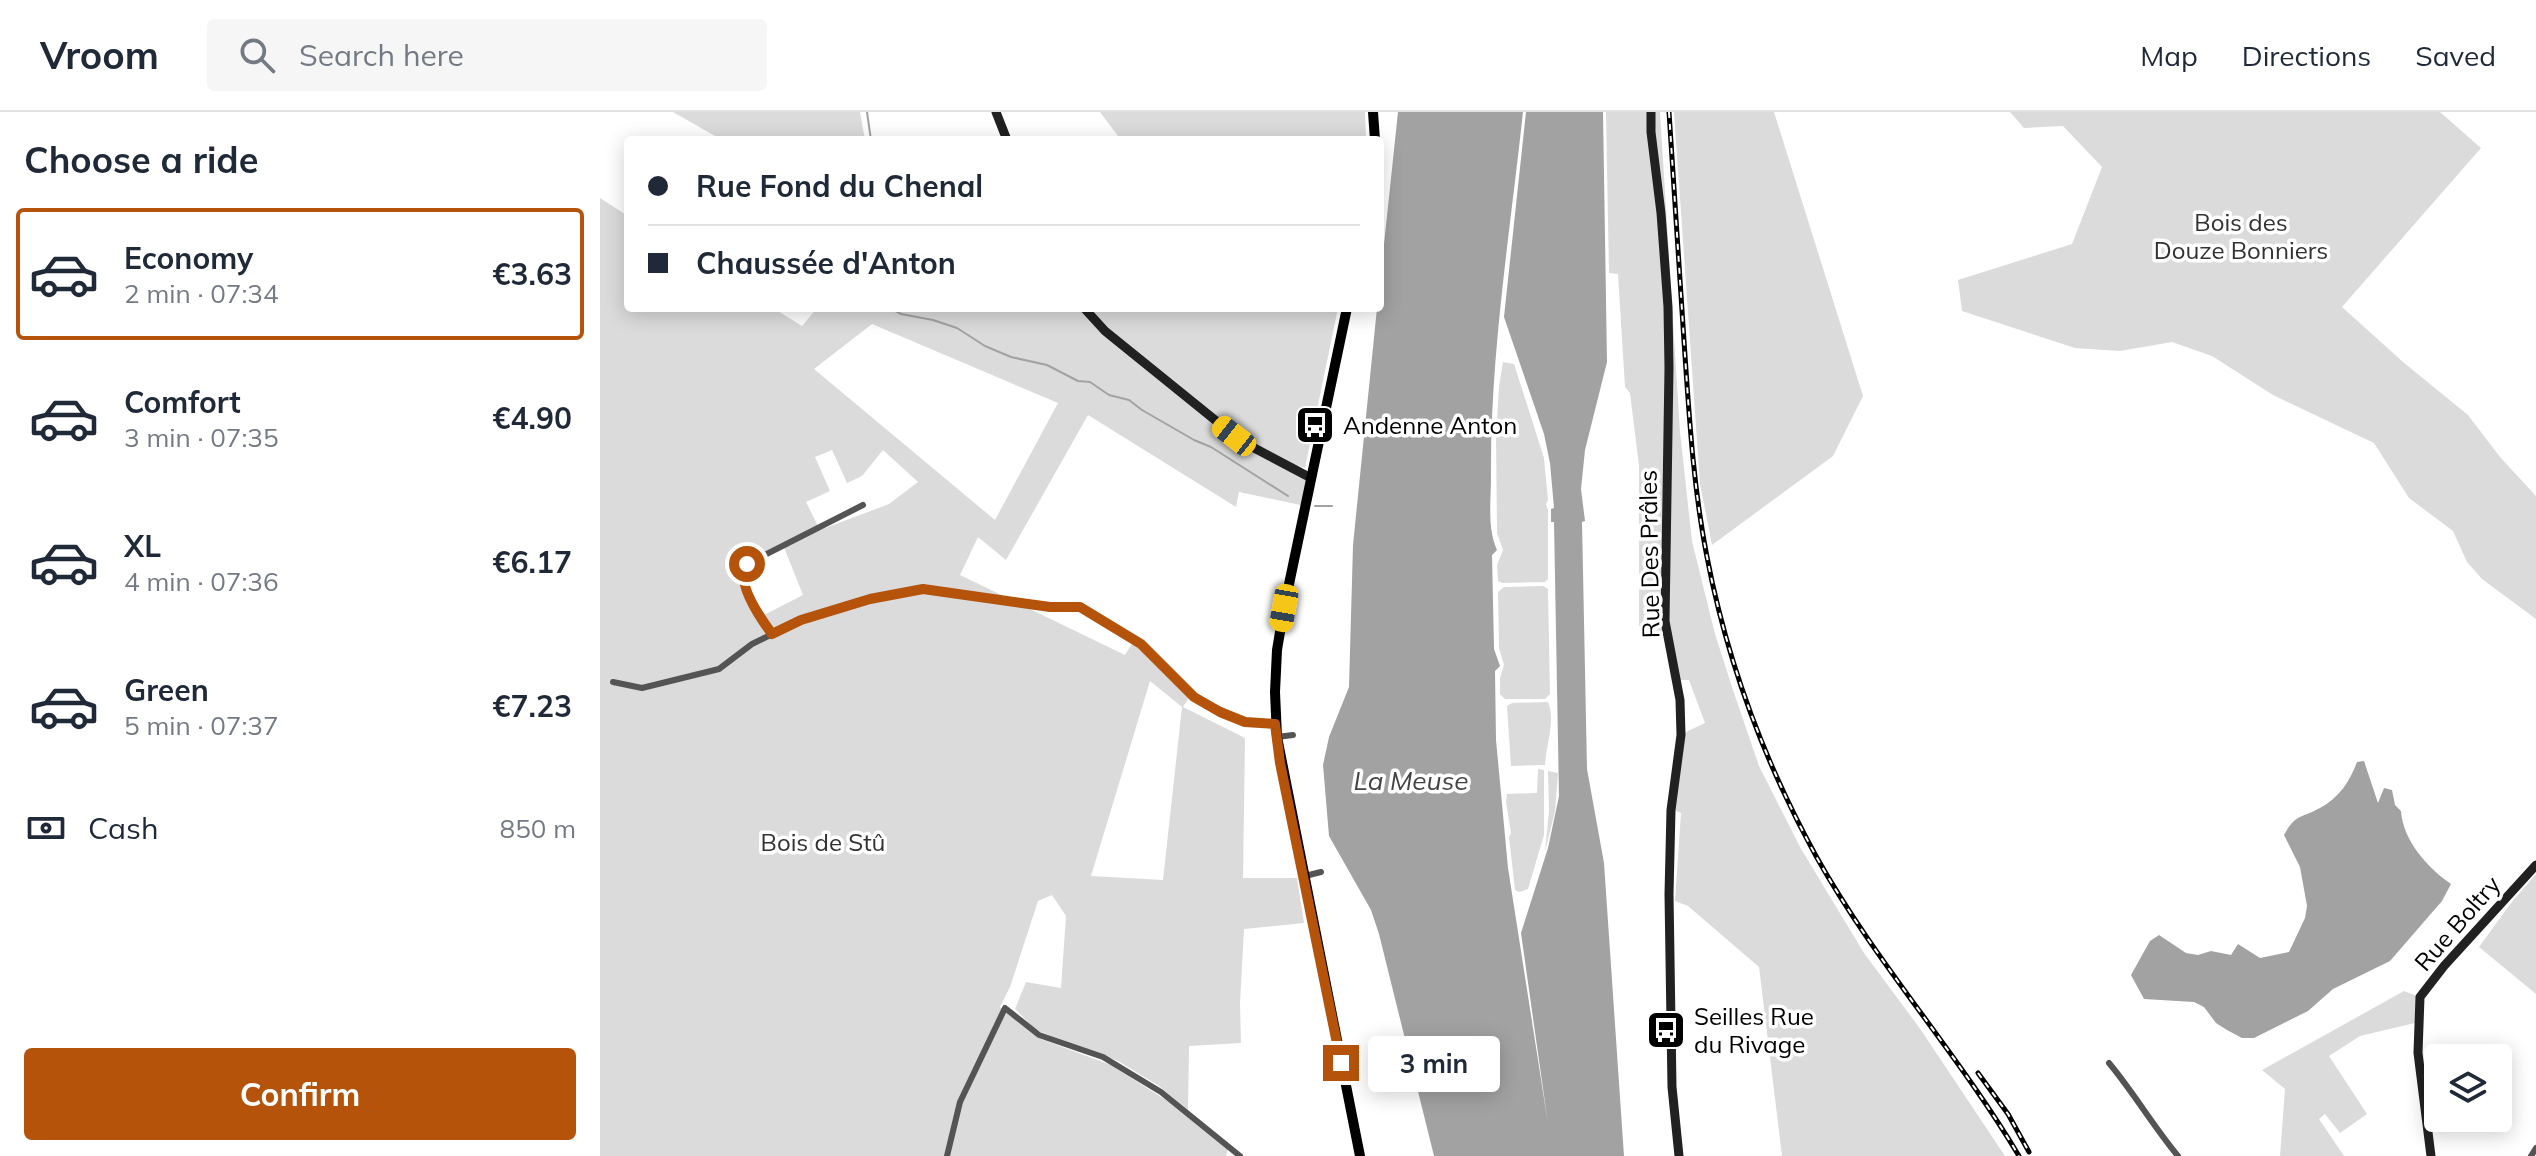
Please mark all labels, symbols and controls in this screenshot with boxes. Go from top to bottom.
search box [207,19,767,91]
text: Vroom [40,31,159,79]
icon: search [235,33,279,77]
text: Search here [299,36,464,74]
text: Map [2140,38,2198,73]
text: Directions [2242,38,2371,73]
text: Saved [2415,38,2496,73]
text: Choose a ride [24,137,258,182]
text: Rue Fond du Chenal [696,167,983,205]
park label: Bois des Douze Bonniers [2154,207,2328,265]
icon: car [28,238,100,310]
text: Economy [124,239,253,277]
text: Chaussée d'Anton [696,244,956,282]
text: €3.63 [493,255,572,293]
text: 2 min · 07:34 [124,277,279,310]
icon: car [28,382,100,454]
text: Comfort [124,383,241,421]
text: €4.90 [493,399,572,437]
bus stop icon: Andenne Anton [1294,404,1336,446]
place label: Andenne Anton [1343,410,1517,440]
car [1208,412,1260,460]
text: 3 min · 07:35 [124,421,279,454]
street label: Rue Des Prâles [1633,470,1665,638]
icon: car [28,526,100,598]
text: XL [124,527,161,565]
text: €6.17 [493,543,572,581]
route start [729,546,765,582]
text: 4 min · 07:36 [124,565,279,598]
car [1268,582,1300,634]
icon: car [28,670,100,742]
text: Green [124,671,209,709]
text: €7.23 [493,687,572,725]
text: 5 min · 07:37 [124,709,279,742]
water label: La Meuse [1353,764,1469,797]
icon: cash [24,806,68,850]
text: Cash [88,809,159,847]
text: 850 m [500,812,576,845]
park label: Bois de Stû [761,827,885,857]
street label: Rue Boltry [2408,869,2507,977]
place label: Seilles Rue du Rivage [1694,1001,1814,1059]
bus stop icon: Seilles Rue du Rivage [1645,1009,1687,1051]
callout: 3 min [1369,1035,1501,1091]
map controls [2424,1044,2512,1132]
button: layers [2424,1044,2512,1132]
route end [1323,1045,1359,1081]
text: 3 min [1400,1047,1468,1080]
button: Confirm [24,1048,576,1140]

